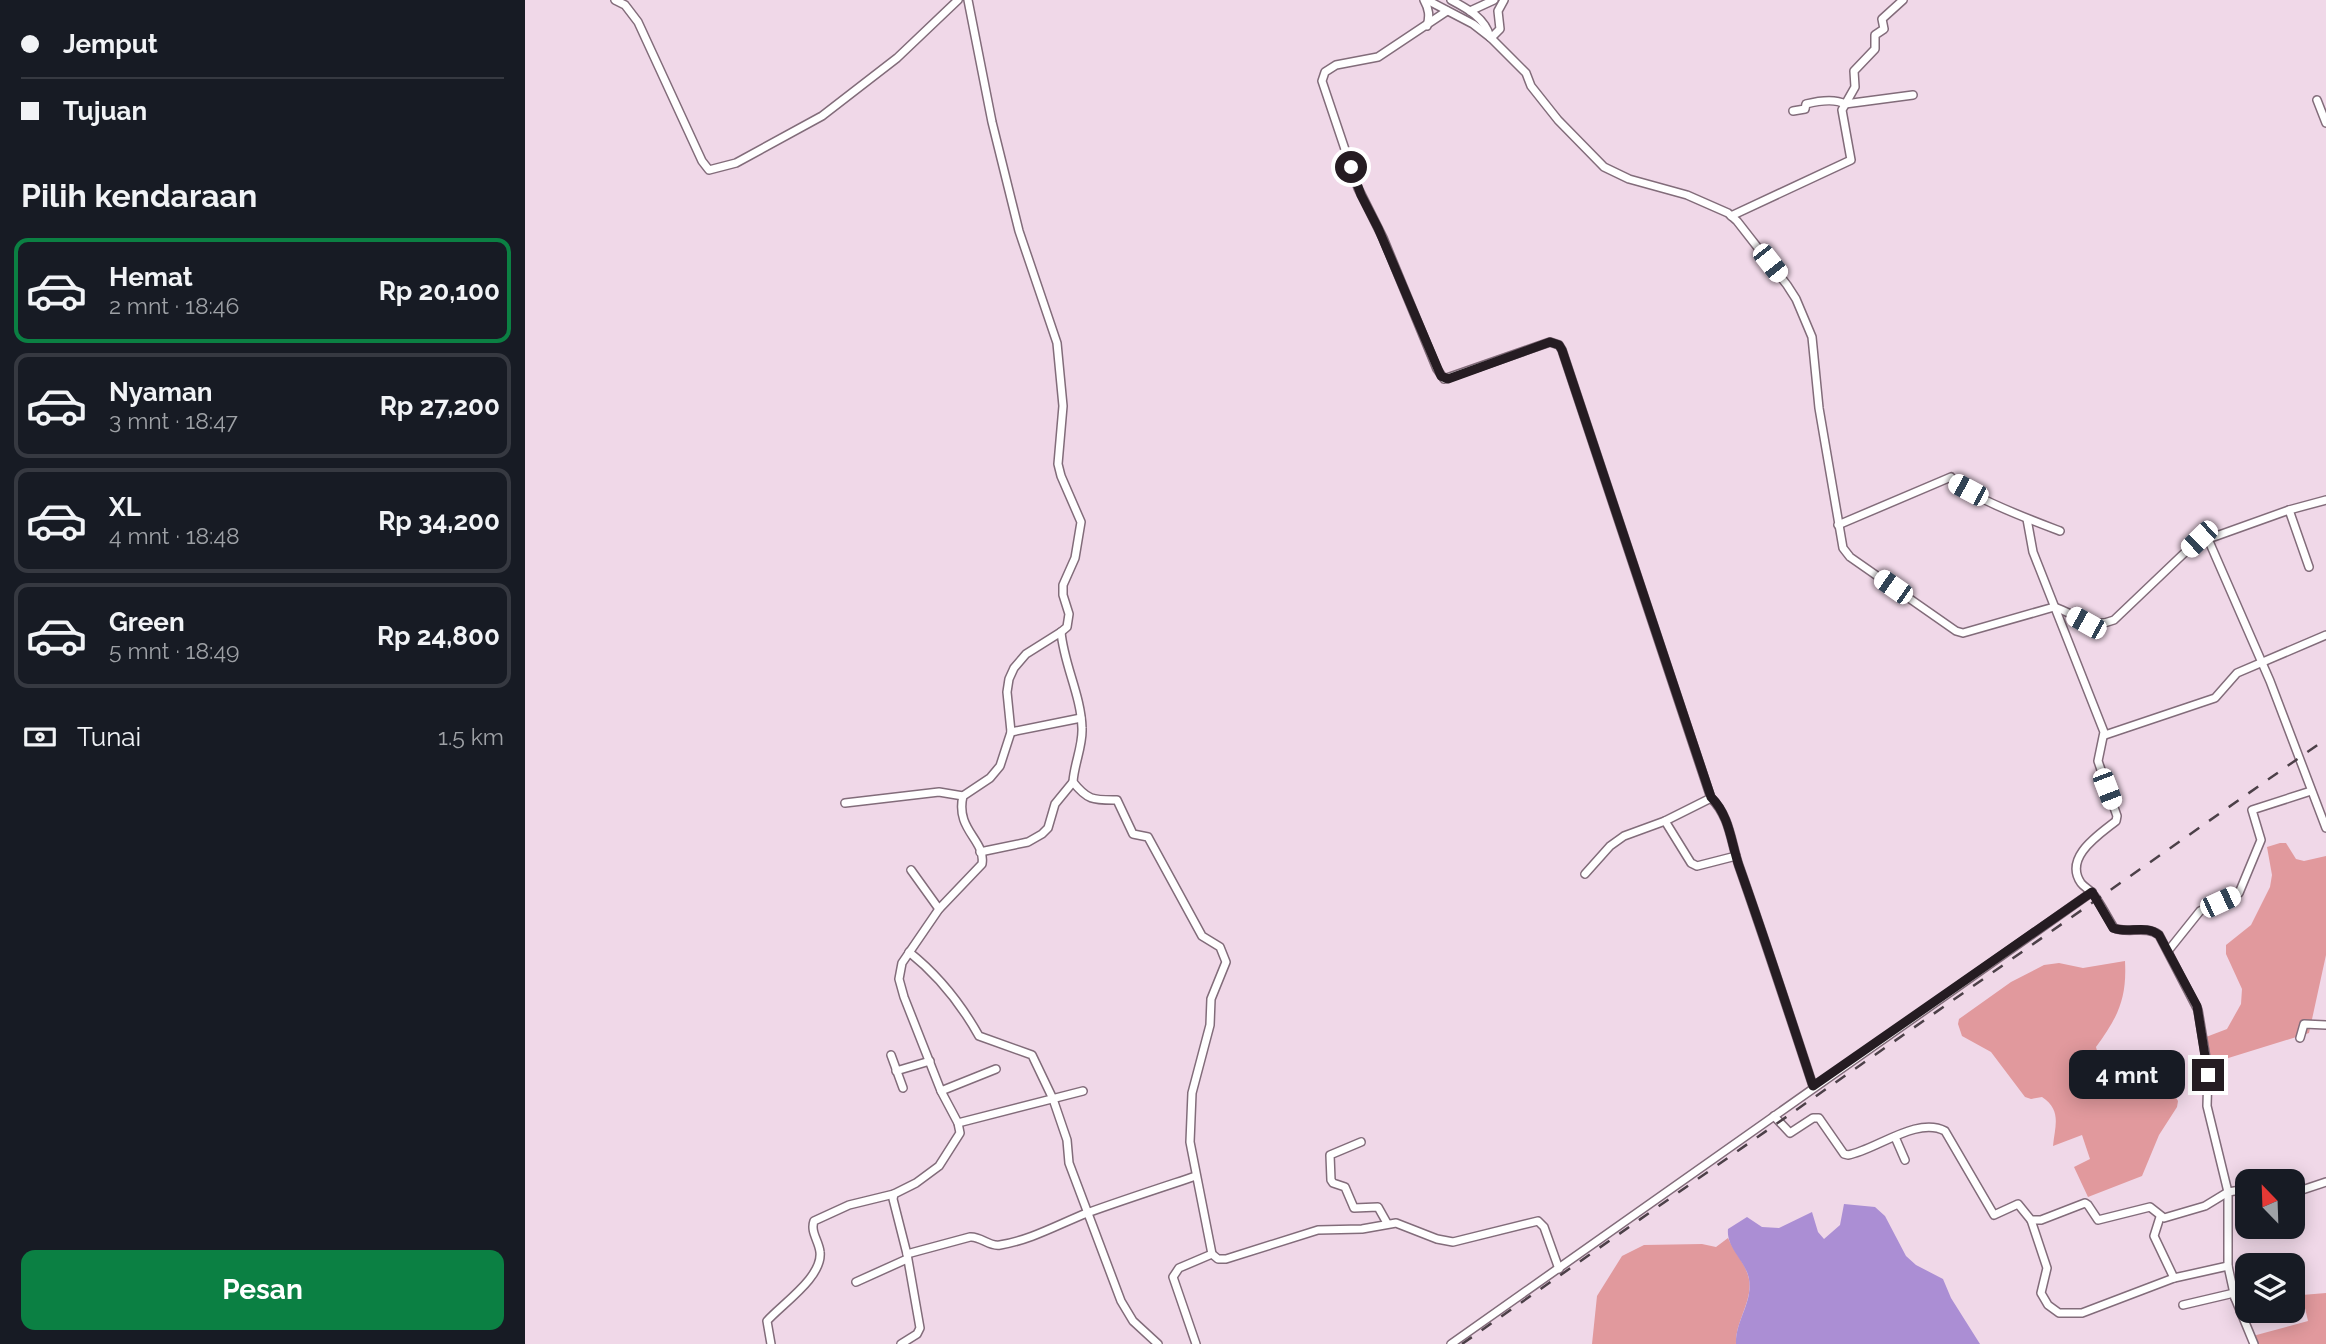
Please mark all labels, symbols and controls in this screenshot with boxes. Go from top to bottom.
text: Jemput [63,29,158,59]
text: Tujuan [63,96,147,126]
route start [1335,151,1367,183]
text: Pilih kendaraan [21,177,257,214]
car [1749,240,1792,286]
icon: car [25,259,88,322]
text: Hemat [109,262,193,292]
text: Rp 20,100 [379,276,500,306]
text: 2 mnt · 18:46 [109,292,239,319]
icon: car [25,374,88,437]
text: Nyaman [109,377,213,407]
text: Rp 27,200 [380,391,500,421]
text: 3 mnt · 18:47 [109,407,238,434]
car [1945,471,1992,509]
icon: car [25,489,88,552]
text: XL [109,492,141,522]
text: Rp 34,200 [378,506,500,536]
car [2177,517,2222,561]
text: 4 mnt · 18:48 [109,522,240,549]
car [1870,566,1917,608]
icon: car [25,604,88,667]
car [2063,604,2110,642]
text: Green [109,607,185,637]
text: Rp 24,800 [377,621,500,651]
text: 5 mnt · 18:49 [109,637,239,664]
icon: cash [21,718,59,756]
text: Tunai [77,722,141,752]
text: 1.5 km [438,723,504,750]
car [2090,766,2125,812]
car [2197,884,2244,920]
callout: 4 mnt [2068,1050,2183,1100]
route end [2192,1059,2224,1091]
text: 4 mnt [2096,1061,2158,1088]
north arrow [2235,1169,2305,1239]
map controls [2235,1169,2305,1323]
button: Pesan [21,1250,504,1330]
button: layers [2235,1253,2305,1323]

